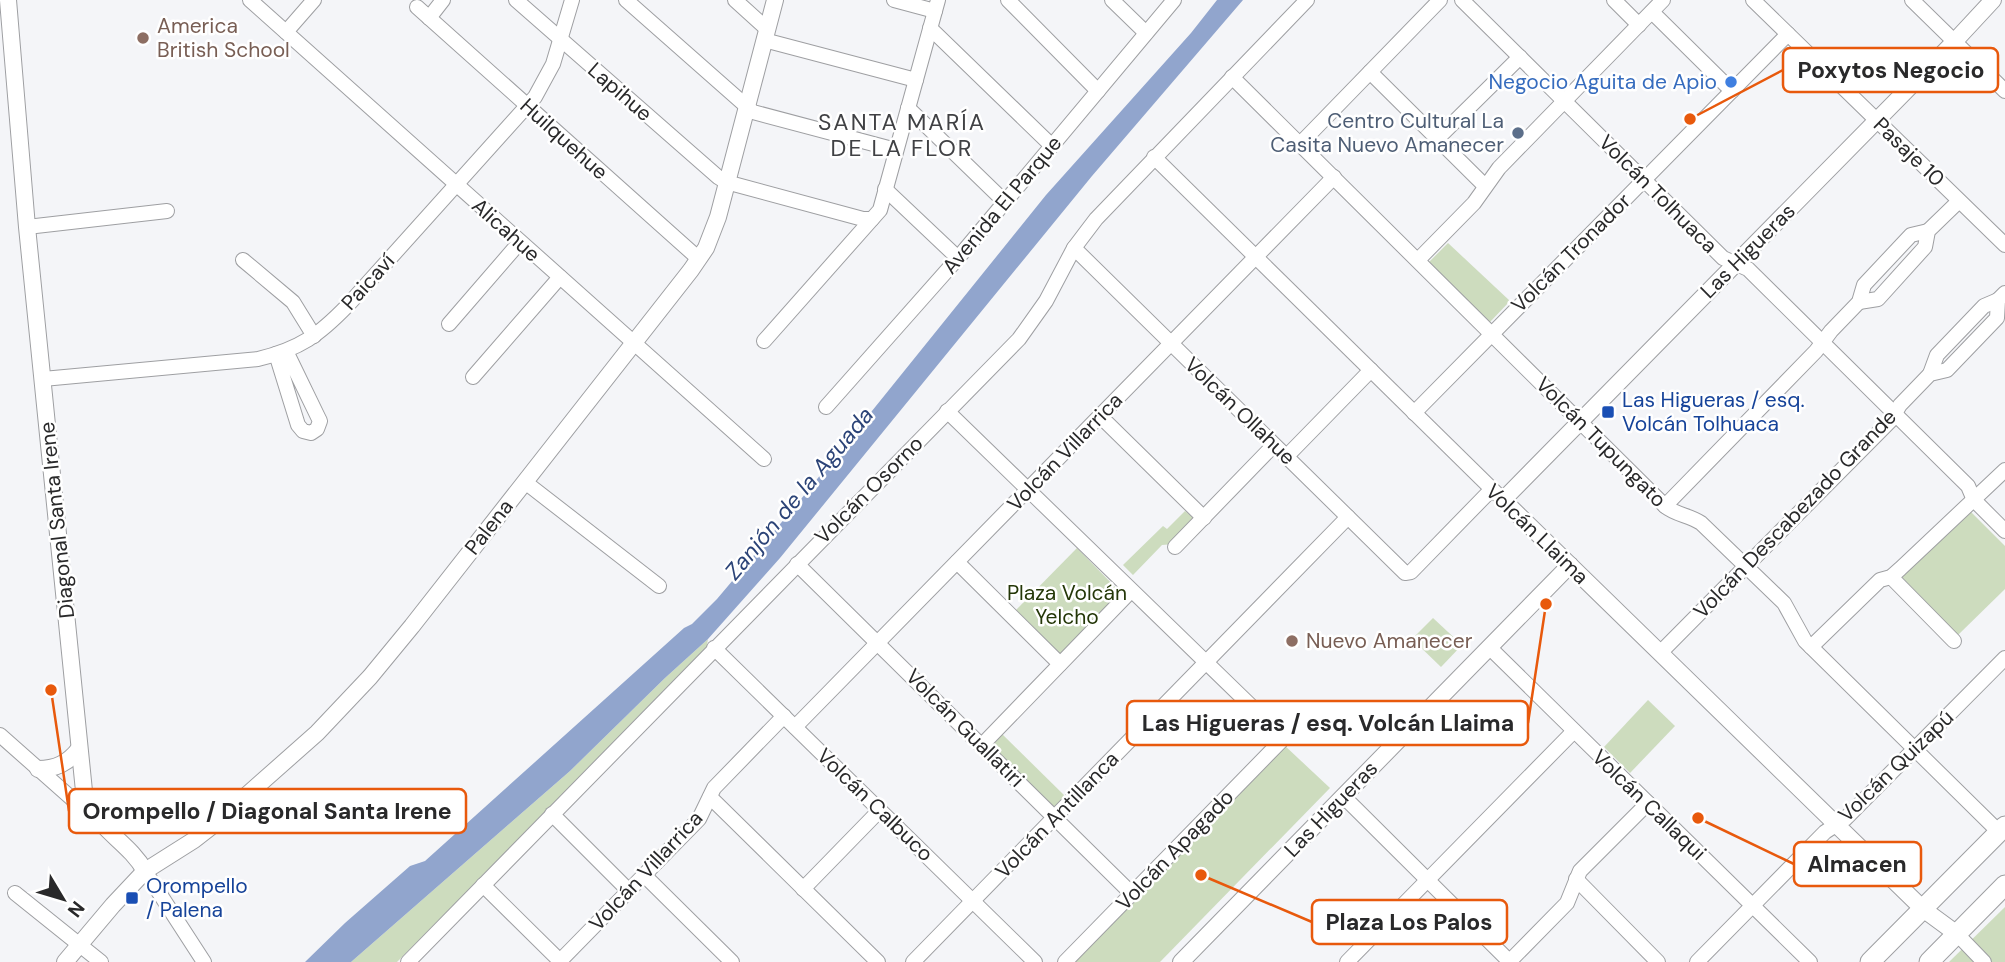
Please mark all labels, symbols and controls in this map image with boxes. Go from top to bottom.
place label: America British School [157,12,290,64]
marker: America British School [135,30,151,46]
callout: Poxytos Negocio [1783,48,1998,92]
text: Poxytos Negocio [1797,55,1985,85]
street label: Lapihue [582,56,658,128]
place label: Negocio Aguita de Apio [1489,68,1717,96]
marker: Negocio Aguita de Apio [1723,74,1739,90]
street label: Huilquehue [514,92,614,186]
district label: SANTA MARÍA DE LA FLOR [818,107,986,163]
place label: Centro Cultural La Casita Nuevo Amanecer [1270,107,1504,159]
street label: Pasaje 10 [1867,111,1951,193]
marker: Centro Cultural La Casita Nuevo Amanecer [1510,125,1526,141]
street label: Volcán Tolhuaca [1593,129,1723,259]
street label: Avenida El Parque [936,130,1068,280]
street label: Volcán Tronador [1505,187,1637,319]
street label: Alicahue [466,192,546,268]
street label: Las Higueras [1694,197,1802,305]
street label: Paicaví [335,248,401,316]
street label: Volcán Ollahue [1178,351,1302,471]
street label: Volcán Tupungato [1530,371,1672,513]
place label: Las Higueras / esq. Volcán Tolhuaca [1622,386,1805,438]
street label: Volcán Villarrica [1001,387,1129,517]
water label: Zanjón de la Aguada [718,400,880,586]
street label: Volcán Descabezado Grande [1687,403,1903,625]
marker: Las Higueras / esq. Volcán Tolhuaca [1600,404,1616,420]
street label: Diagonal Santa Irene [33,420,81,620]
street label: Volcán Osorno [809,430,929,550]
street label: Volcán Llaima [1479,478,1595,590]
street label: Palena [459,493,519,561]
park label: Plaza Volcán Yelcho [1007,579,1127,631]
place label: Nuevo Amanecer [1306,627,1473,655]
marker: Nuevo Amanecer [1284,633,1300,649]
street label: Volcán Guallatiri [900,663,1030,793]
callout: Las Higueras / esq. Volcán Llaima [1127,701,1528,745]
street label: Volcán Quizapú [1832,704,1960,828]
text: Las Higueras / esq. Volcán Llaima [1142,708,1514,738]
street label: Volcán Calbuco [811,742,939,868]
street label: Volcán Callaqui [1586,743,1712,867]
street label: Volcán Antillanca [989,745,1125,885]
street label: Las Higueras [1278,755,1384,863]
street label: Volcán Apagado [1110,783,1240,917]
callout: Orompello / Diagonal Santa Irene [69,789,466,833]
text: Orompello / Diagonal Santa Irene [82,796,452,826]
street label: Volcán Villarrica [583,805,709,937]
callout: Almacen [1794,842,1921,886]
text: Almacen [1807,849,1907,879]
north arrow [28,864,98,934]
place label: Orompello / Palena [146,872,248,924]
marker: Orompello / Palena [124,890,140,906]
text: N [62,896,90,922]
callout: Plaza Los Palos [1312,900,1507,944]
text: Plaza Los Palos [1325,907,1493,937]

